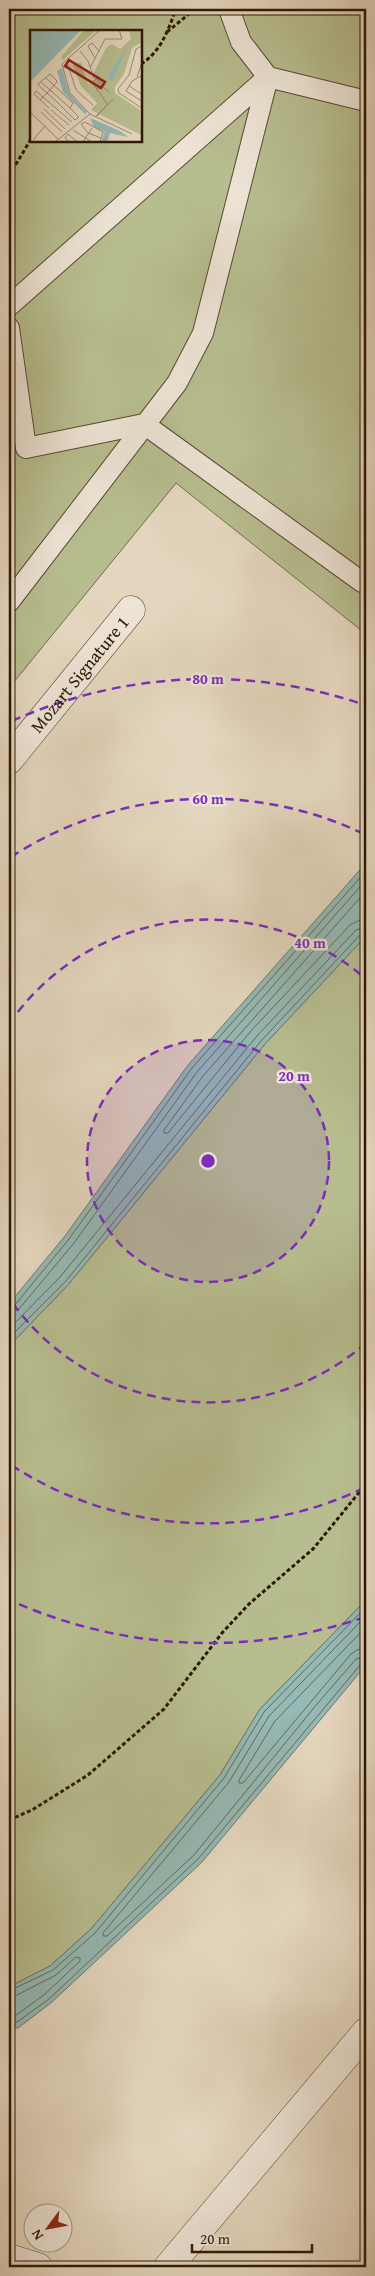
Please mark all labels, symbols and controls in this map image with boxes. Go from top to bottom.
inset map [30,30,142,142]
street label: Mozart Signature 1 [23,610,135,738]
text: 80 m [192,668,224,689]
text: 60 m [192,788,224,809]
text: 40 m [294,932,326,953]
text: 20 m [278,1065,310,1086]
centre of rings [199,1152,217,1170]
north arrow [22,2204,72,2254]
scale bar [192,2221,312,2253]
text: N [26,2225,48,2244]
text: 20 m [200,2228,231,2249]

